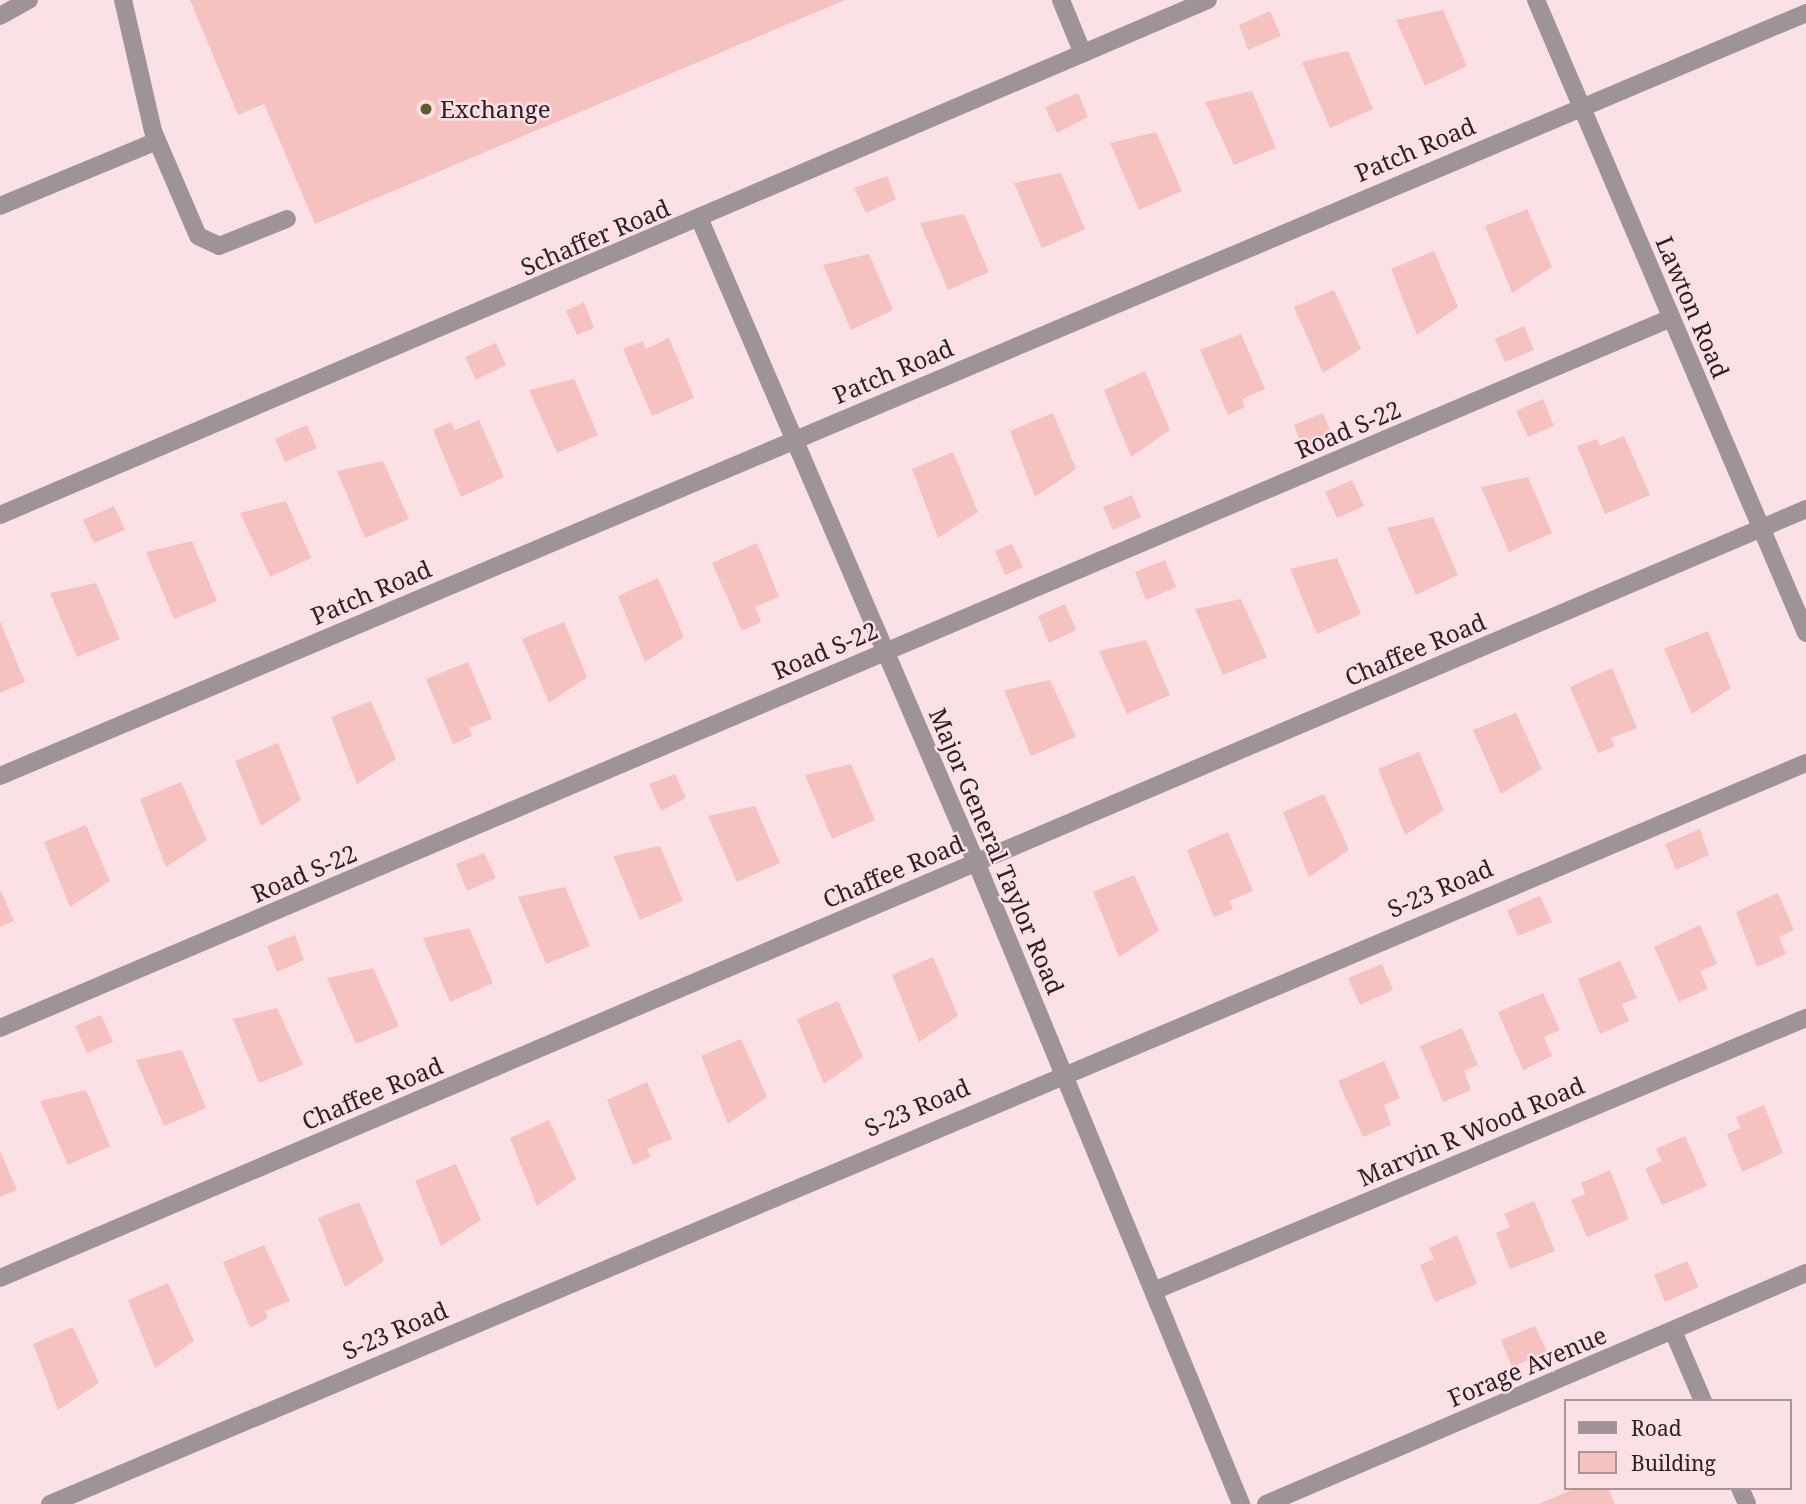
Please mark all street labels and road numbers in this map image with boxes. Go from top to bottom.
street label: Patch Road [1351,111,1479,187]
street label: Schaffer Road [516,193,674,281]
street label: Lawton Road [1650,232,1736,382]
street label: Patch Road [829,333,957,409]
street label: Road S-22 [1291,394,1405,464]
street label: Patch Road [307,554,435,630]
street label: Chaffee Road [1340,606,1490,692]
street label: Road S-22 [768,615,882,685]
street label: Major General Taylor Road [924,704,1070,998]
street label: Chaffee Road [818,828,968,914]
street label: Road S-22 [247,838,361,908]
street label: S-23 Road [1383,853,1497,923]
street label: Chaffee Road [297,1050,447,1136]
street label: Marvin R Wood Road [1354,1070,1588,1192]
street label: S-23 Road [860,1072,974,1142]
street label: S-23 Road [338,1295,452,1365]
street label: Forage Avenue [1444,1320,1610,1412]

